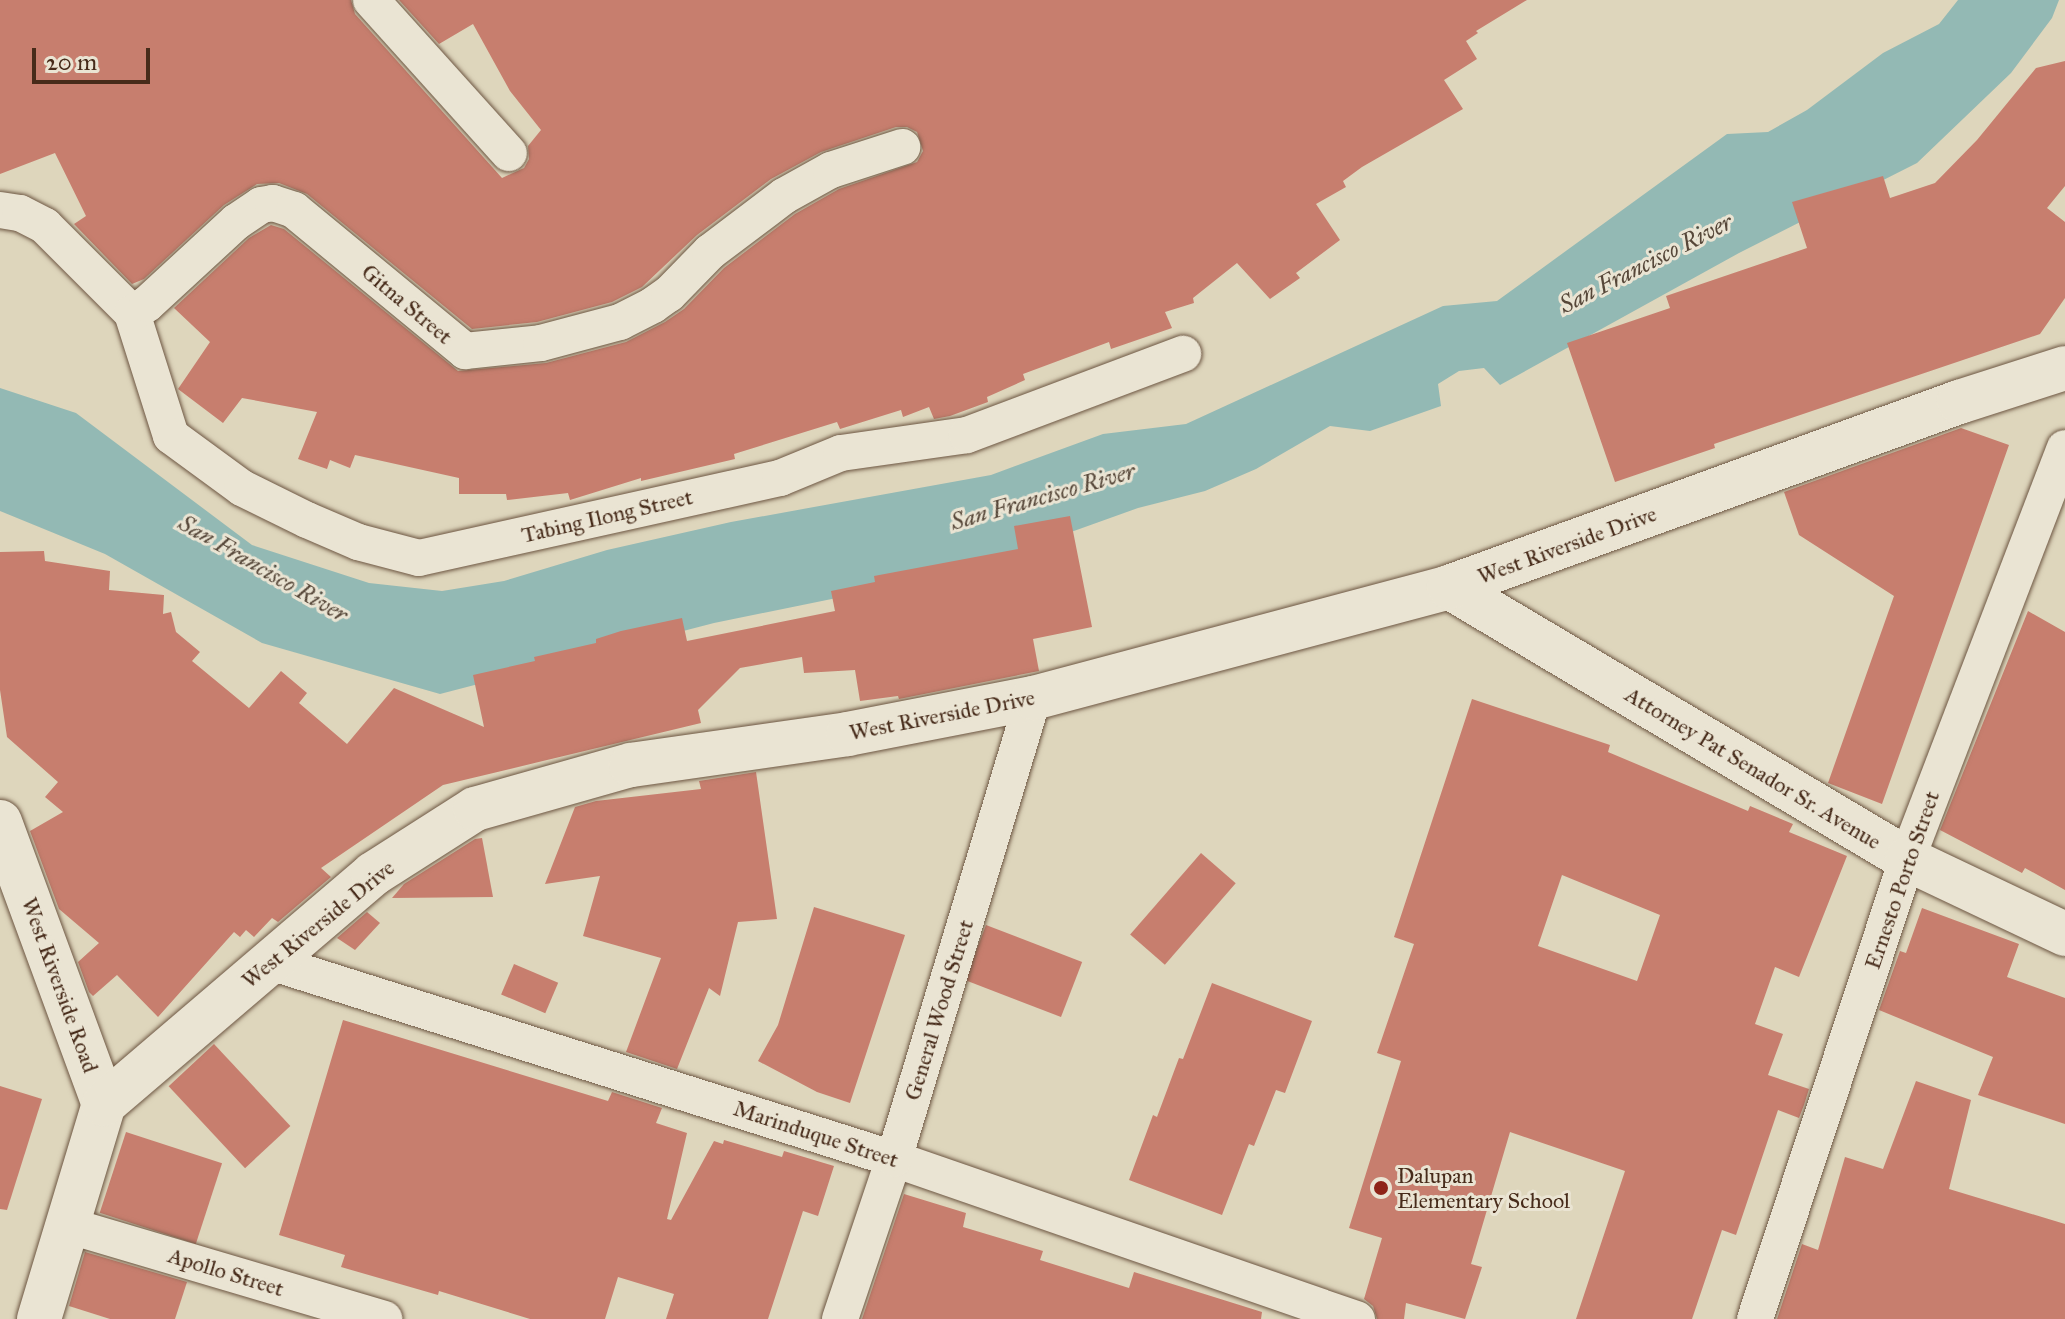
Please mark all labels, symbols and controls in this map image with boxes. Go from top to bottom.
scale bar [36,32,154,82]
text: 20 m [46,47,97,77]
water label: San Francisco River [1554,208,1738,320]
street label: Gitna Street [356,258,458,350]
water label: San Francisco River [947,457,1139,537]
street label: Tabing Ilong Street [519,483,695,549]
street label: West Riverside Drive [1474,500,1660,590]
water label: San Francisco River [173,509,353,629]
street label: Attorney Pat Senador Sr. Avenue [1620,681,1886,855]
street label: West Riverside Drive [847,684,1037,746]
street label: Ernesto Porto Street [1859,787,1945,973]
street label: West Riverside Drive [236,854,400,994]
street label: West Riverside Road [16,894,104,1076]
street label: General Wood Street [899,917,979,1103]
street label: Marinduque Street [730,1095,902,1173]
place label: Dalupan Elementary School [1397,1162,1570,1214]
marker: Dalupan Elementary School [1372,1179,1390,1197]
street label: Apollo Street [165,1242,287,1302]

